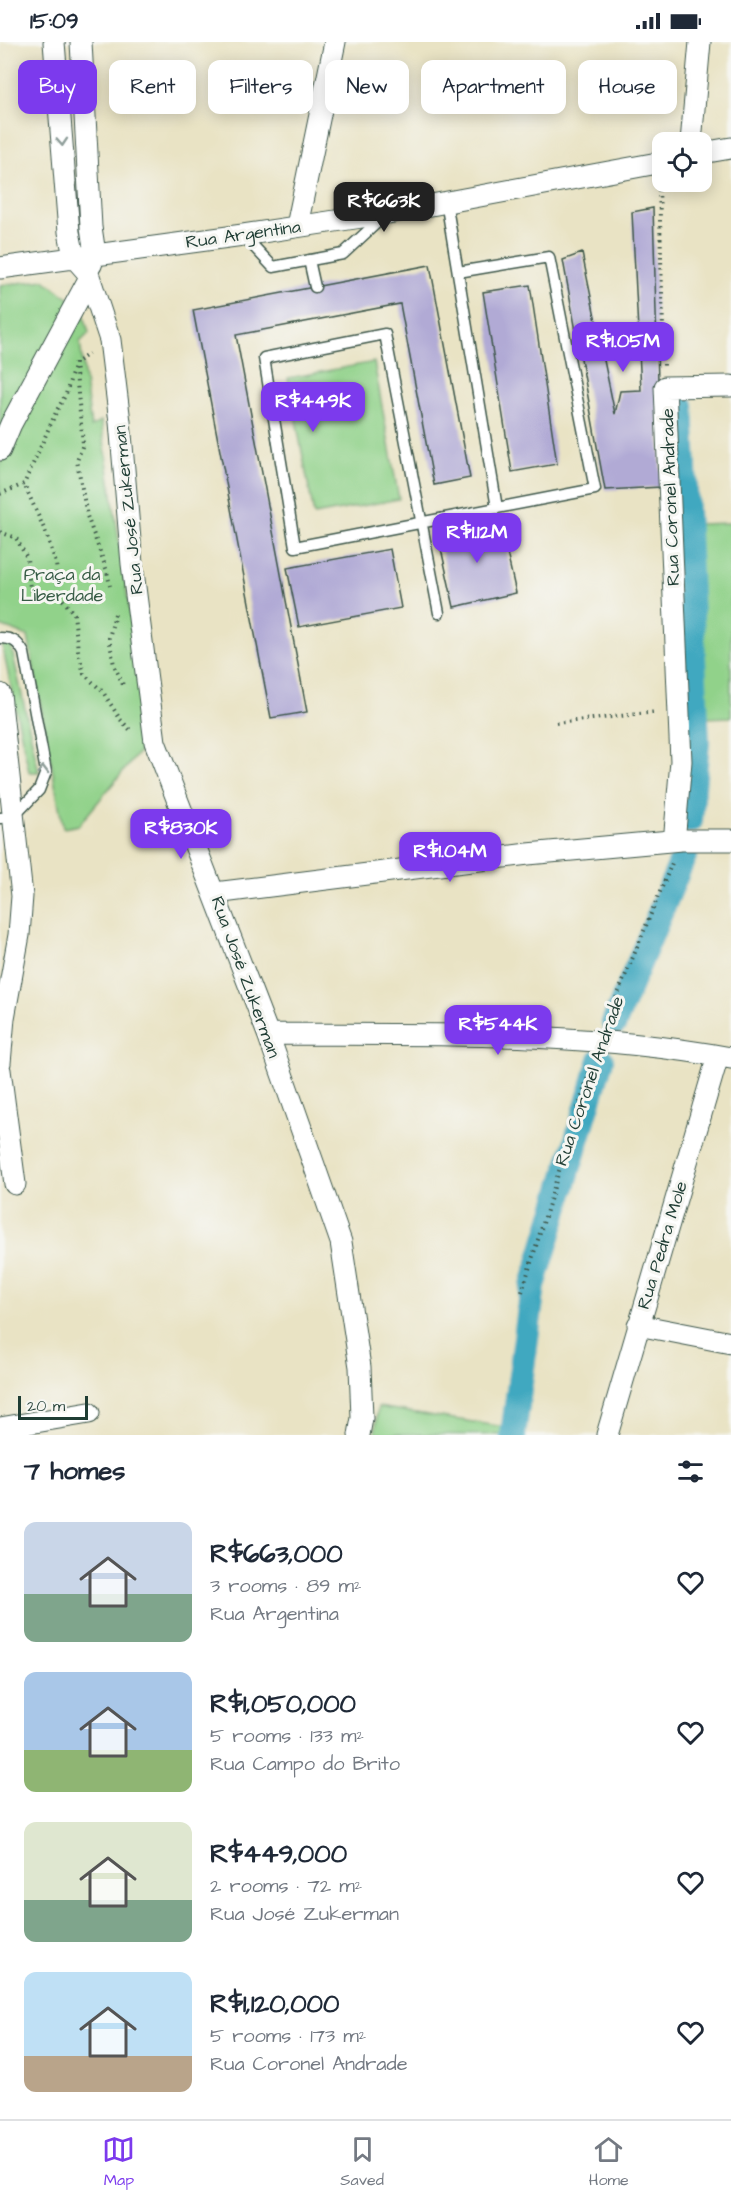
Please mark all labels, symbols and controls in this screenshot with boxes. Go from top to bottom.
text: 15:09 [30,6,78,37]
chip: Buy [18,60,97,114]
chip: Rent [109,60,196,114]
chip: Filters [208,60,313,114]
chip: New [325,60,409,114]
chip: Apartment [421,60,566,114]
chip: House [578,60,677,114]
map controls [652,132,712,192]
button: locate [652,132,712,192]
one-way arrow [55,138,68,147]
pin: R$663K [335,182,433,233]
text: R$663K [348,187,420,215]
street label: Rua Argentina [184,214,302,256]
pin: R$1.05M [568,322,678,373]
text: R$1.05M [586,327,660,355]
pin: R$449K [264,382,362,433]
text: R$449K [275,387,351,415]
street label: Rua Coronel Andrade [655,407,686,586]
street label: Rua José Zukerman [107,424,150,596]
pin: R$1.12M [422,513,532,564]
text: R$1.12M [446,518,508,546]
park label: Praça da Liberdade [21,562,103,608]
one-way arrow [37,765,49,774]
pin: R$830K [132,809,230,860]
text: R$830K [144,814,218,842]
pin: R$1.04M [395,832,505,883]
text: R$1.04M [413,837,487,865]
street label: Rua José Zukerman [205,893,286,1061]
street label: Rua Coronel Andrade [549,993,630,1169]
pin: R$544K [449,1005,547,1056]
text: R$544K [459,1010,537,1038]
street label: Rua Pedra Mole [631,1178,694,1312]
scale bar [18,1393,88,1420]
text: 20 m [27,1395,65,1417]
text: 7 homes [24,1453,125,1489]
icon: filters [674,1455,707,1488]
text: R$663,000 [210,1536,343,1572]
icon: home [72,1546,144,1618]
icon: heart [674,1566,707,1599]
text: 3 rooms · 89 m² [210,1572,362,1600]
text: Rua Argentina [210,1600,339,1628]
text: R$1,050,000 [210,1686,356,1722]
icon: home [72,1696,144,1768]
icon: heart [674,1716,707,1749]
text: 5 rooms · 133 m² [210,1722,364,1750]
text: Rua Campo do Brito [210,1750,400,1778]
text: R$449,000 [210,1836,347,1872]
icon: home [72,1846,144,1918]
icon: heart [674,1866,707,1899]
text: 2 rooms · 72 m² [210,1872,362,1900]
text: Rua José Zukerman [210,1900,399,1928]
text: R$1,120,000 [210,1986,339,2022]
icon: home [72,1996,144,2068]
icon: heart [674,2016,707,2049]
text: 5 rooms · 173 m² [210,2022,366,2050]
text: Rua Coronel Andrade [210,2050,408,2078]
tab: Map [102,2133,135,2191]
tab: Saved [340,2133,384,2191]
tab: Home [589,2133,629,2191]

